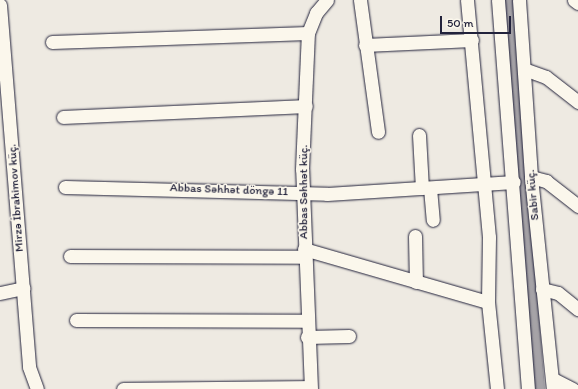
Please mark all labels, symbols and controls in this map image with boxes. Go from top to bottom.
scale bar [442,8,513,34]
text: 50 m [447,16,473,30]
street label: Mirzə İbrahimov küç. [5,144,27,252]
street label: Abbas Səhhət küç. [297,145,311,239]
street label: Sabir küç. [524,169,542,221]
street label: Abbas Səhhət döngə 11 [170,181,288,199]

